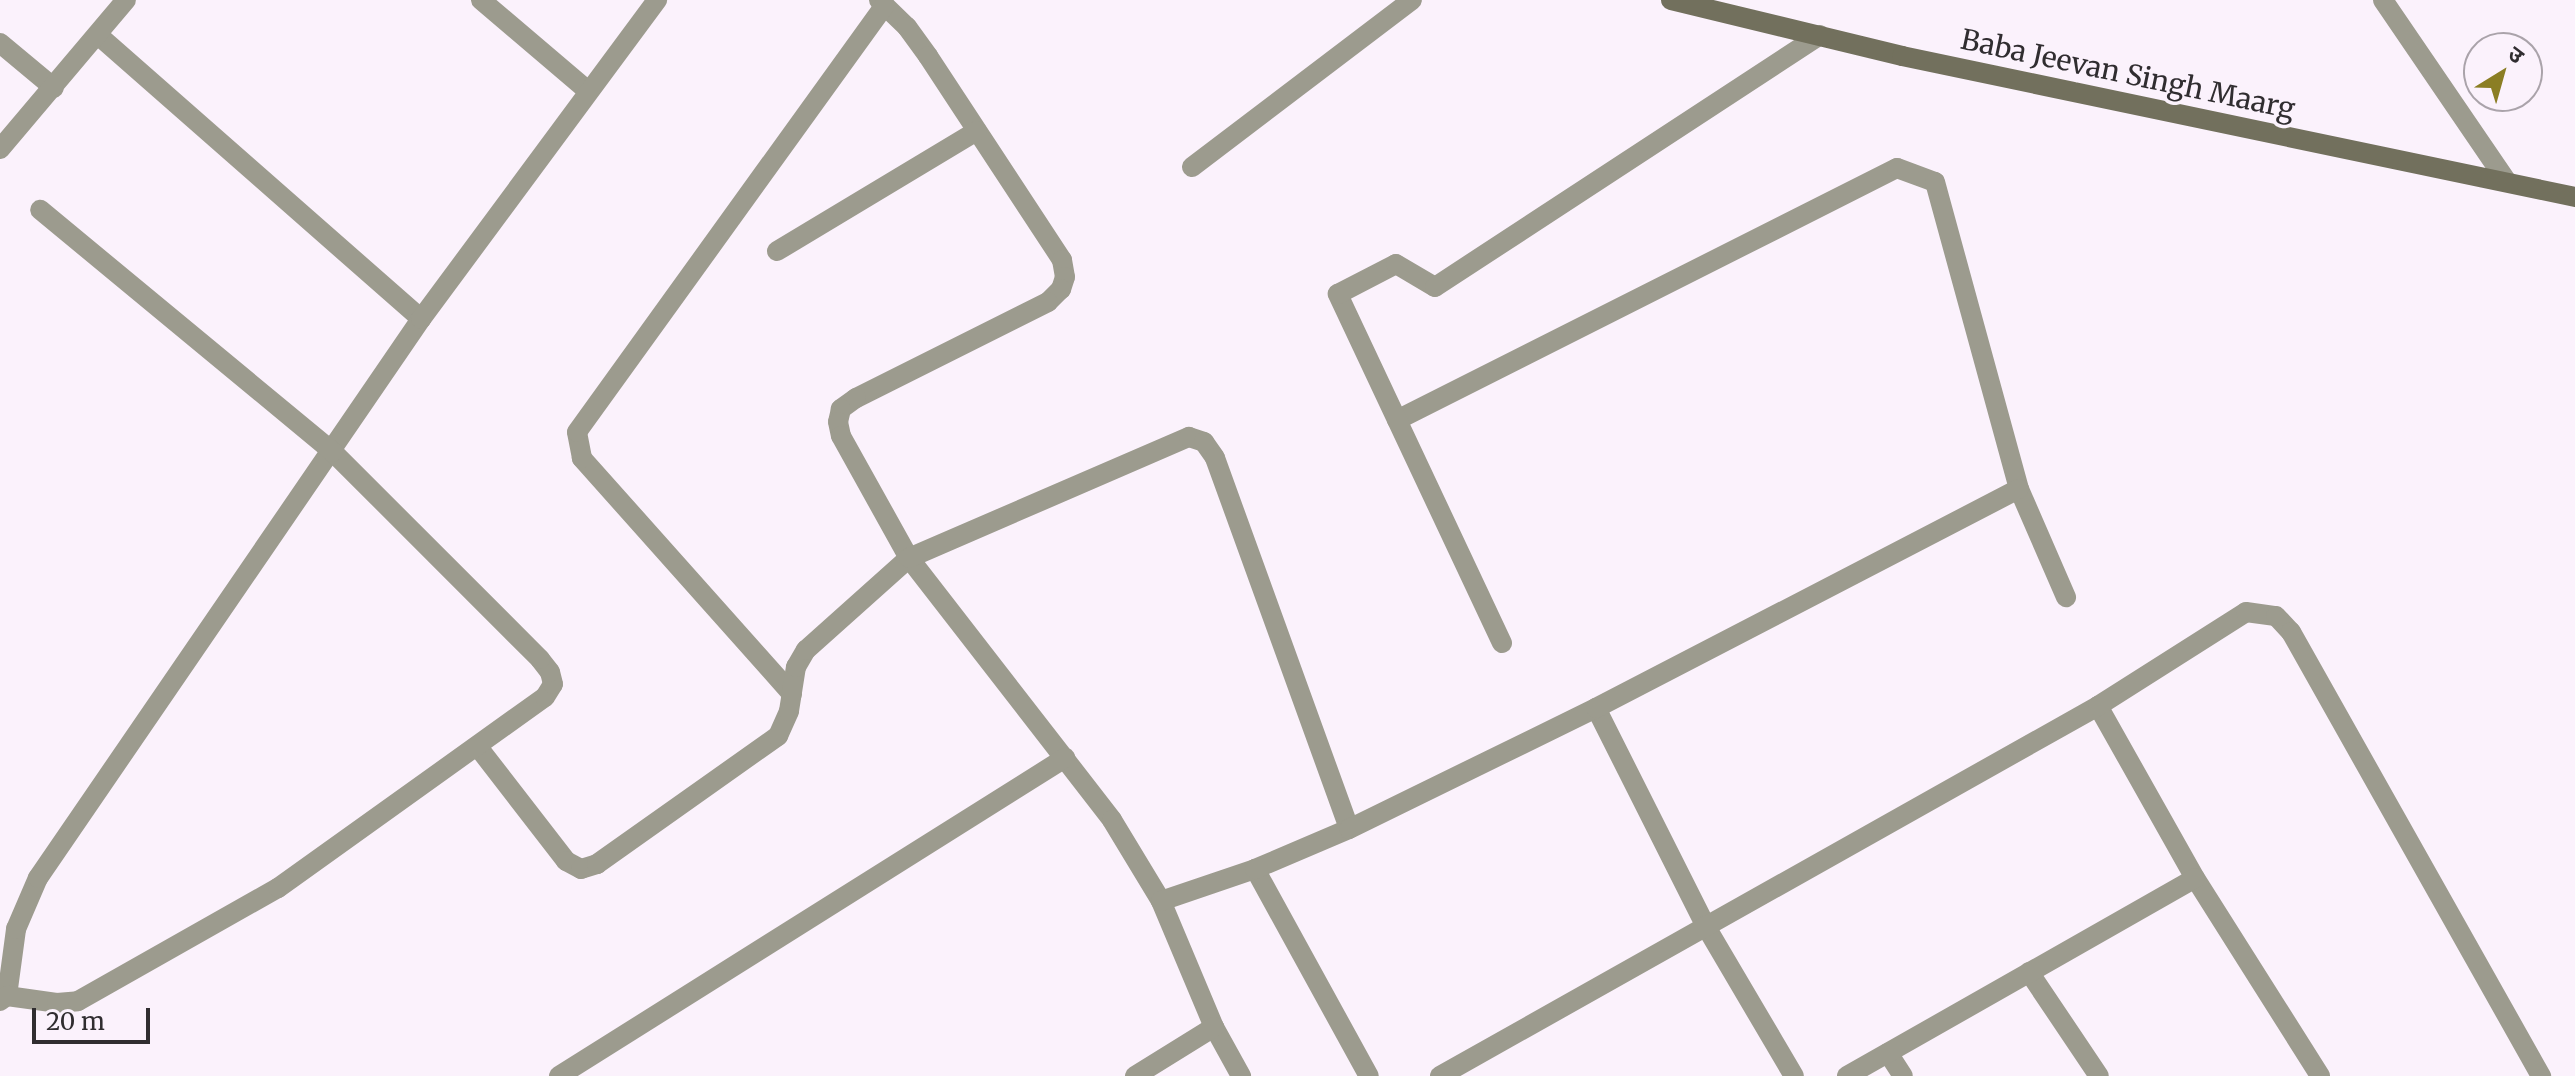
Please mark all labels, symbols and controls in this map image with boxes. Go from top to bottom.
street label: Baba Jeevan Singh Maarg [1958,22,2298,126]
north arrow [2463,32,2543,112]
text: उ [2503,39,2530,69]
scale bar [36,992,154,1042]
text: 20 m [46,1006,105,1037]

